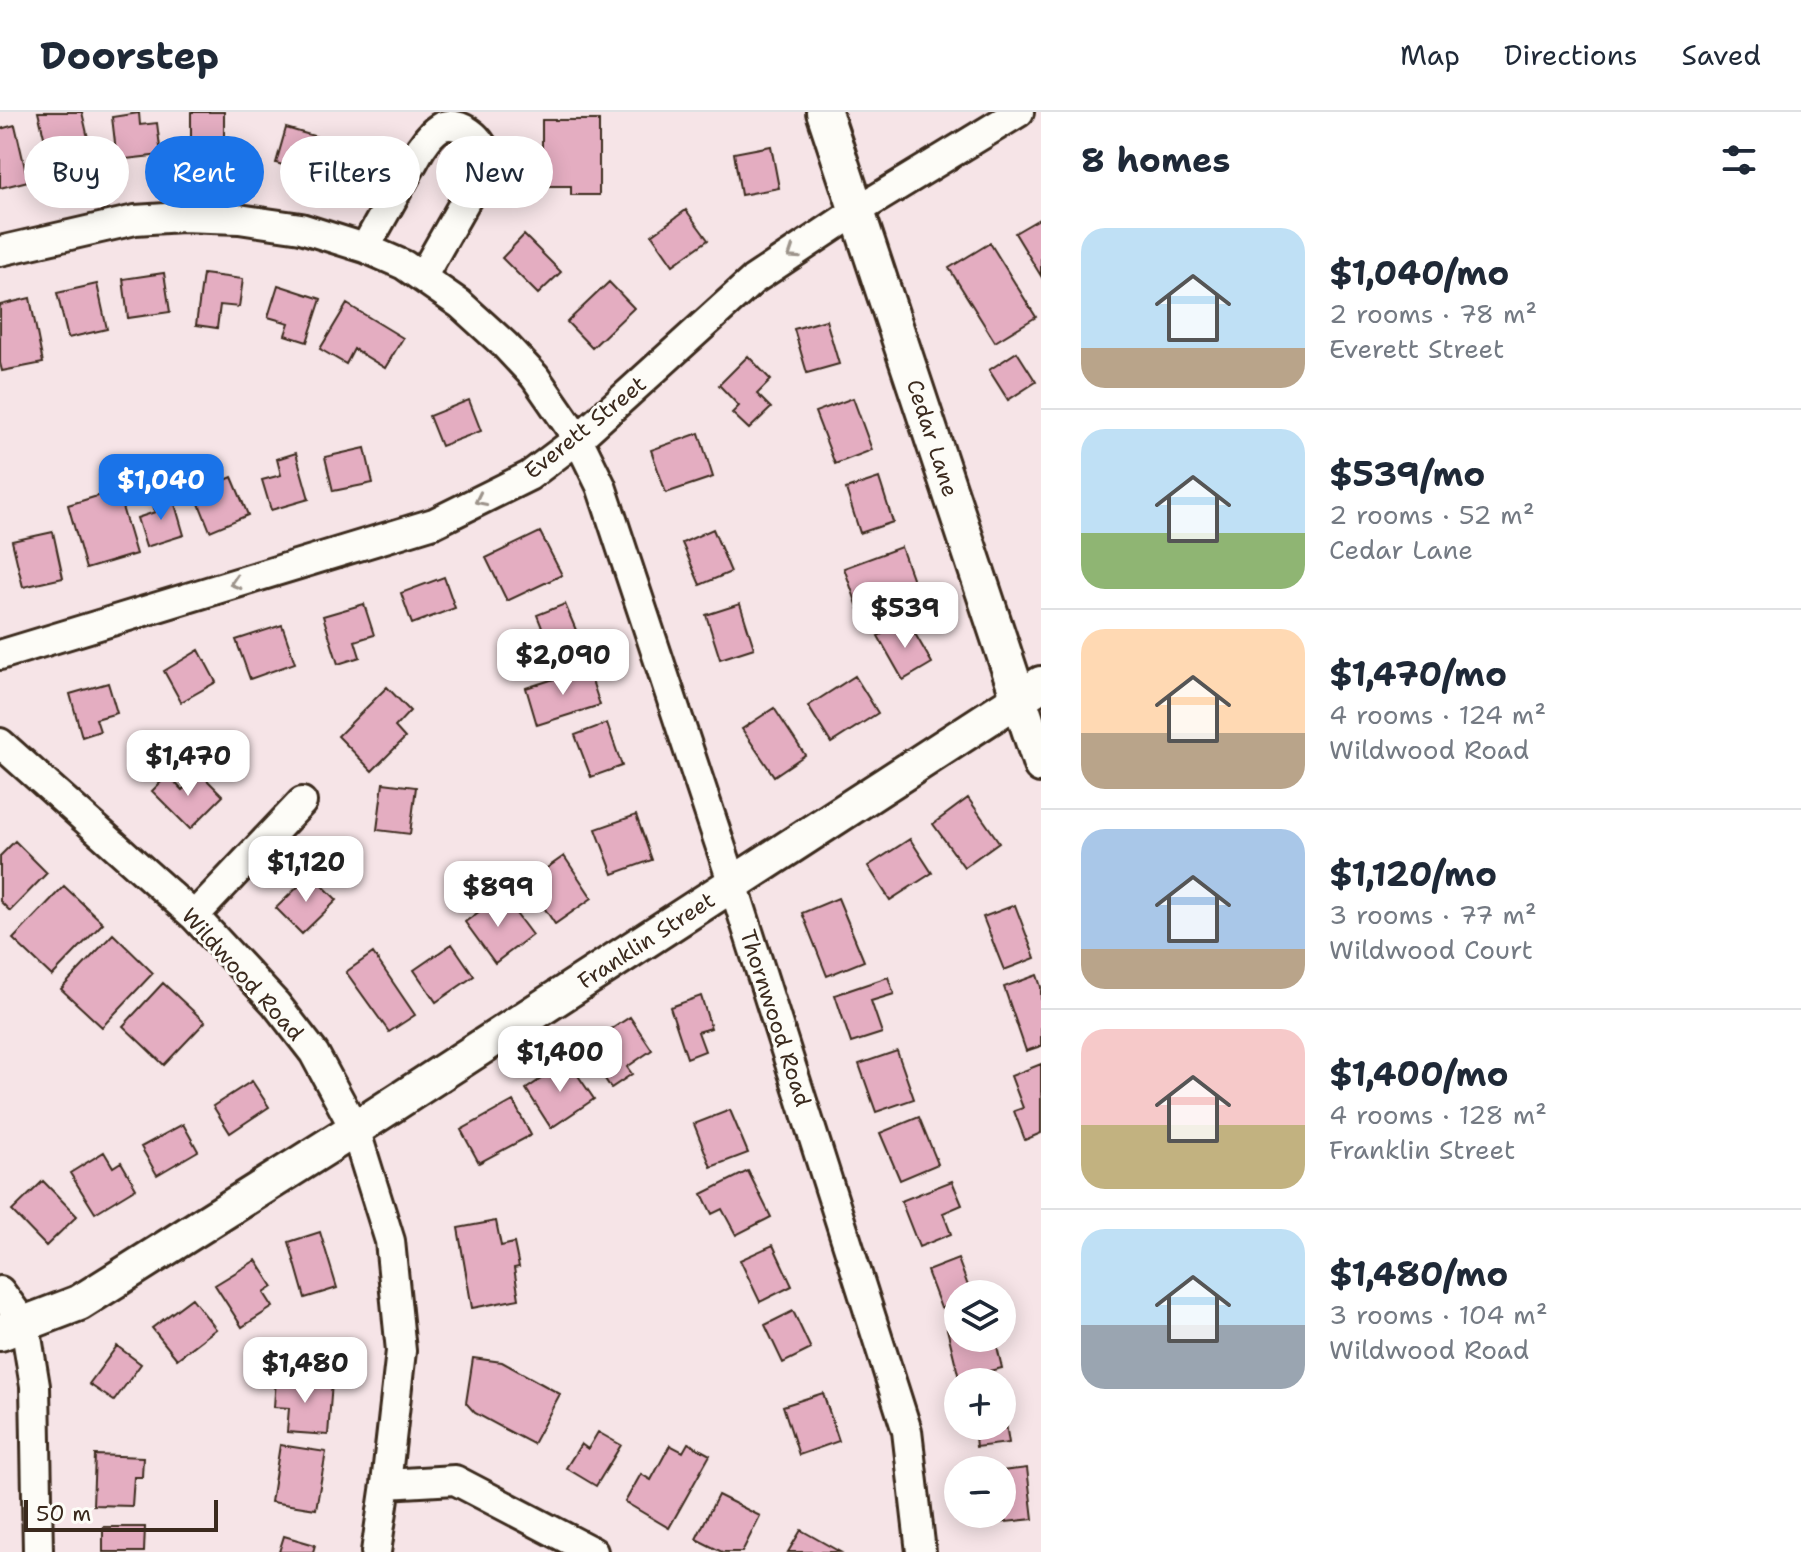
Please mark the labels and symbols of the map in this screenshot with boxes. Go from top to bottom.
one-way arrow [787,244,802,259]
street label: Everett Street [519,369,652,485]
street label: Cedar Lane [900,376,965,501]
pin: $1,040 [96,454,226,522]
one-way arrow [474,490,489,506]
one-way arrow [228,574,242,590]
pin: $539 [858,582,952,650]
pin: $2,090 [498,629,628,697]
pin: $1,470 [123,730,253,798]
pin: $1,120 [241,836,371,904]
pin: $899 [451,861,545,929]
street label: Franklin Street [572,885,720,996]
street label: Wildwood Road [175,902,310,1047]
street label: Thornwood Road [733,926,818,1110]
pin: $1,400 [495,1026,625,1094]
pin: $1,480 [240,1337,370,1405]
scale bar [24,1496,218,1532]

